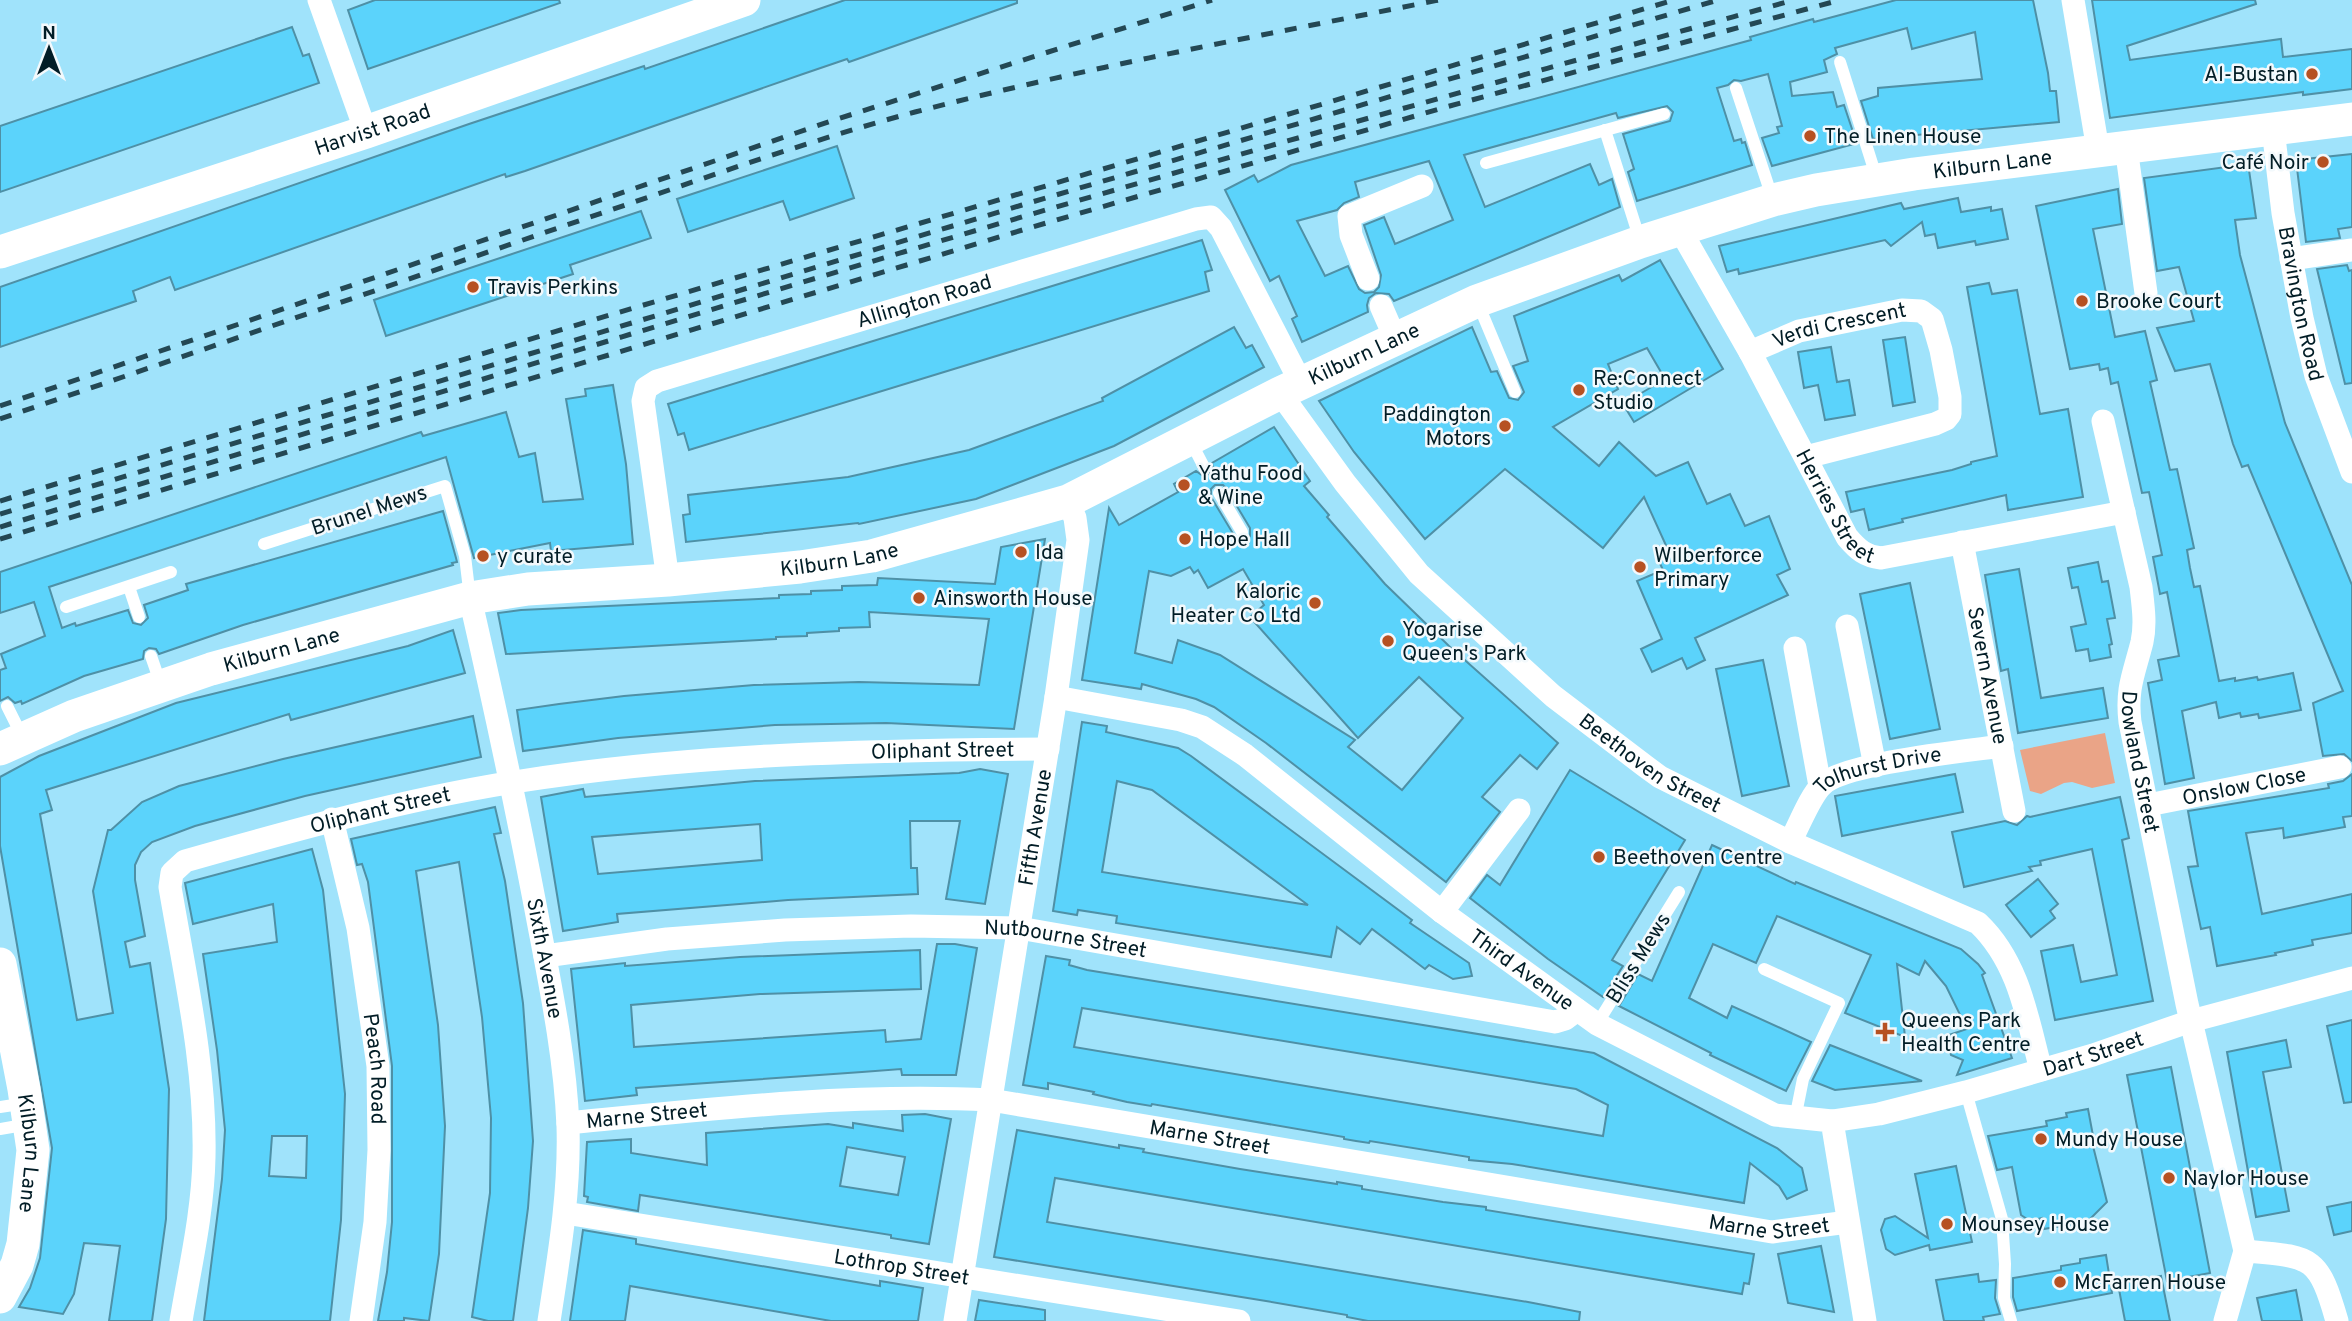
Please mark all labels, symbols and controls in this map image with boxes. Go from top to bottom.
north arrow [14,14,84,84]
text: N [42,22,56,46]
place label: Al-Bustan [2204,62,2298,89]
marker: Al-Bustan [2304,66,2320,82]
street label: Harvist Road [311,98,435,163]
place label: The Linen House [1824,124,1981,151]
marker: The Linen House [1802,128,1818,144]
street label: Kilburn Lane [1931,145,2054,187]
place label: Café Noir [2222,150,2309,177]
marker: Café Noir [2315,154,2331,170]
street label: Bravington Road [2271,224,2329,384]
street label: Allington Road [854,269,995,335]
place label: Travis Perkins [487,275,618,302]
marker: Travis Perkins [465,279,481,295]
place label: Brooke Court [2096,289,2222,316]
marker: Brooke Court [2074,293,2090,309]
street label: Verdi Crescent [1769,297,1909,356]
street label: Kilburn Lane [1305,318,1425,393]
place label: Re:Connect Studio [1593,366,1702,417]
marker: Re:Connect Studio [1571,382,1587,398]
place label: Paddington Motors [1383,402,1491,453]
marker: Paddington Motors [1497,418,1513,434]
street label: Herries Street [1788,445,1878,571]
place label: Yathu Food & Wine [1198,461,1303,512]
marker: Yathu Food & Wine [1176,477,1192,493]
street label: Brunel Mews [308,480,431,543]
place label: Hope Hall [1199,527,1290,554]
marker: Hope Hall [1177,531,1193,547]
street label: Kilburn Lane [779,537,902,584]
place label: Ida [1035,540,1064,567]
place label: Wilberforce Primary [1654,543,1762,594]
place label: y curate [497,544,573,571]
marker: Ida [1013,544,1029,560]
marker: y curate [475,548,491,564]
marker: Wilberforce Primary [1632,559,1648,575]
place label: Kaloric Heater Co Ltd [1171,579,1301,630]
place label: Ainsworth House [933,586,1092,613]
marker: Ainsworth House [911,590,927,606]
marker: Kaloric Heater Co Ltd [1307,595,1323,611]
street label: Severn Avenue [1960,605,2013,747]
place label: Yogarise Queen's Park [1402,617,1527,668]
street label: Kilburn Lane [221,622,343,680]
marker: Yogarise Queen's Park [1380,633,1396,649]
street label: Dowland Street [2114,690,2164,836]
street label: Beethoven Street [1573,708,1725,820]
street label: Oliphant Street [871,737,1015,767]
street label: Tolhurst Drive [1808,742,1943,801]
street label: Onslow Close [2180,762,2309,813]
street label: Fifth Avenue [1014,767,1059,888]
street label: Oliphant Street [307,782,453,841]
place label: Beethoven Centre [1613,845,1783,872]
marker: Beethoven Centre [1591,849,1607,865]
street label: Sixth Avenue [519,896,568,1021]
street label: Bliss Mews [1601,908,1678,1009]
street label: Nutbourne Street [984,915,1149,965]
street label: Third Avenue [1463,924,1579,1018]
place label: Queens Park Health Centre [1901,1008,2031,1059]
street label: Peach Road [355,1011,391,1125]
marker: Queens Park Health Centre [1875,1022,1895,1042]
street label: Dart Street [2040,1026,2148,1084]
street label: Kilburn Lane [10,1092,45,1214]
street label: Marne Street [585,1097,709,1136]
street label: Marne Street [1147,1115,1272,1162]
place label: Mundy House [2055,1127,2183,1154]
marker: Mundy House [2033,1131,2049,1147]
place label: Naylor House [2183,1166,2309,1193]
marker: Naylor House [2161,1170,2177,1186]
street label: Marne Street [1706,1209,1831,1247]
place label: Mounsey House [1961,1212,2109,1239]
marker: Mounsey House [1939,1216,1955,1232]
street label: Lothrop Street [832,1244,971,1293]
place label: McFarren House [2074,1270,2226,1297]
marker: McFarren House [2052,1274,2068,1290]

